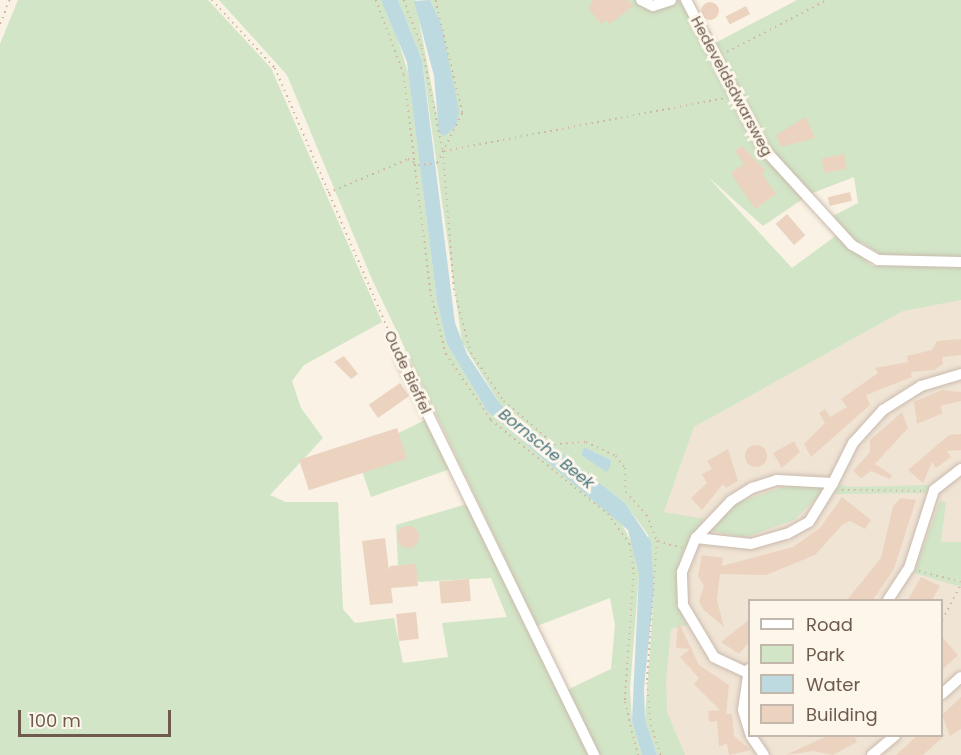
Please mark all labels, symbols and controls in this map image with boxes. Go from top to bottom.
street label: Hedeveldsdwarsweg [687,13,777,159]
street label: Oude Bieffel [381,327,435,417]
water label: Bornsche Beek [494,405,598,493]
legend [748,599,943,737]
text: Road [806,612,853,637]
text: Park [806,642,845,667]
text: Water [806,672,860,697]
scale bar [21,698,174,736]
text: Building [806,702,878,727]
text: 100 m [29,708,81,733]

